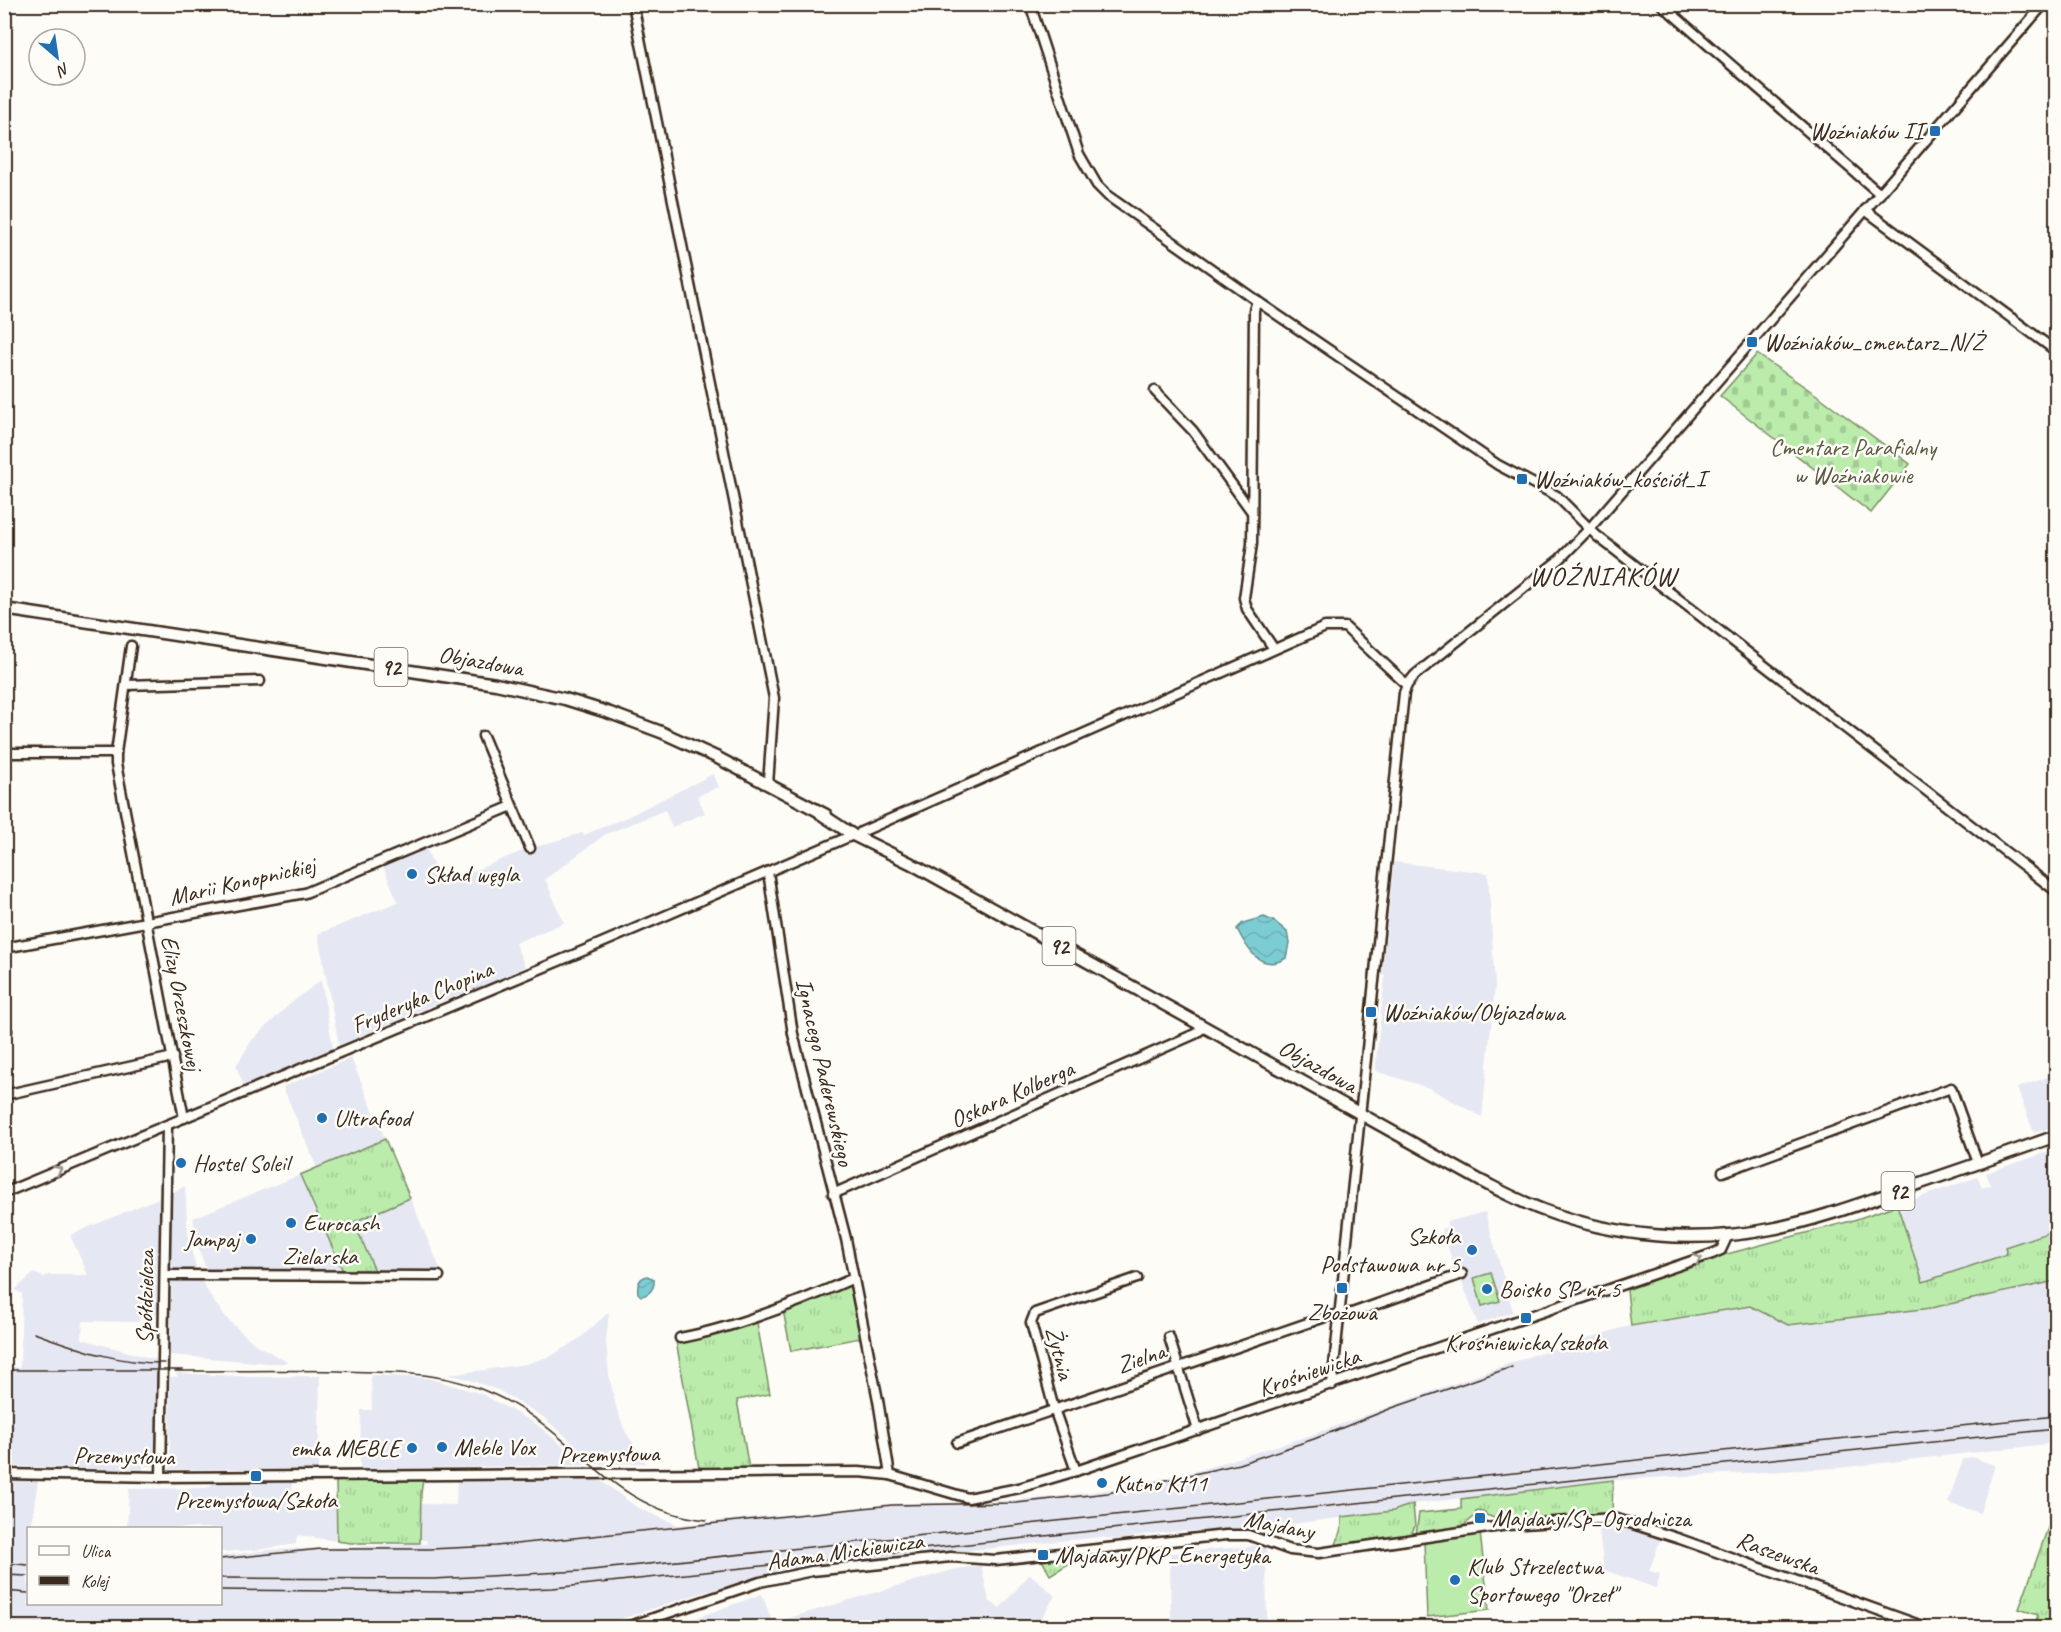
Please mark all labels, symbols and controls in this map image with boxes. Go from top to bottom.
north arrow [27,27,87,87]
text: N [52,58,73,82]
place label: Woźniaków II [1810,116,1928,146]
marker: Woźniaków II [1928,124,1942,138]
place label: Woźniaków_cmentarz_N/Ż [1764,327,1987,357]
marker: Woźniaków_cmentarz_N/Ż [1745,335,1759,349]
park label: Cmentarz Parafialny w Woźniakowie [1770,432,1938,490]
place label: Woźniaków_kościół_I [1534,464,1711,494]
marker: Woźniaków_kościół_I [1515,472,1529,486]
district label: WOŹNIAKÓW [1529,559,1680,593]
street label: Objazdowa [436,639,528,684]
road number: 92 [374,648,408,686]
street label: Marii Konopnickiej [166,849,321,912]
place label: Skład węgla [424,859,521,889]
marker: Skład węgla [405,867,419,881]
road number: 92 [1042,927,1076,965]
street label: Elizy Orzeszkowej [154,933,210,1076]
street label: Fryderyka Chopina [347,953,498,1040]
street label: Ignacego Paderewskiego [789,975,862,1170]
place label: Woźniaków/Objazdowa [1383,997,1566,1027]
marker: Woźniaków/Objazdowa [1364,1005,1378,1019]
street label: Objazdowa [1273,1032,1365,1101]
street label: Oskara Kolberga [946,1053,1080,1135]
place label: Ultrafood [334,1103,414,1133]
marker: Ultrafood [315,1111,329,1125]
place label: Hostel Soleil [193,1148,293,1178]
marker: Hostel Soleil [174,1156,188,1170]
one-way arrow [52,1165,63,1177]
road number: 92 [1882,1172,1914,1210]
place label: Eurocash [303,1208,381,1238]
marker: Eurocash [284,1216,298,1230]
place label: Szkoła Podstawowa nr 5 [1320,1221,1462,1279]
place label: Jampaj [183,1224,242,1254]
marker: Jampaj [244,1232,258,1246]
street label: Zielarska [283,1241,359,1271]
marker: Szkoła Podstawowa nr 5 [1465,1243,1479,1257]
street label: Spółdzielcza [129,1248,161,1344]
one-way arrow [1692,1254,1703,1266]
place label: Boisko SP nr 5 [1499,1274,1622,1304]
marker: Zbożowa [1335,1281,1349,1295]
marker: Boisko SP nr 5 [1480,1282,1494,1296]
place label: Zbożowa [1307,1297,1378,1327]
marker: Krośniewicka/szkoła [1519,1311,1533,1325]
street label: Żytnia [1039,1323,1081,1384]
place label: Krośniewicka/szkoła [1445,1327,1609,1357]
street label: Zielna [1113,1335,1171,1380]
street label: Krośniewicka [1254,1340,1365,1403]
place label: Meble Vox [454,1432,537,1462]
place label: emka MEBLE [290,1433,403,1463]
street label: Przemysłowa [558,1438,661,1470]
street label: Przemysłowa [73,1440,176,1472]
marker: Meble Vox [435,1440,449,1454]
marker: emka MEBLE [405,1441,419,1455]
place label: Kutno Kt11 [1114,1468,1208,1498]
marker: Przemysłowa/Szkoła [249,1469,263,1483]
marker: Kutno Kt11 [1095,1476,1109,1490]
place label: Przemysłowa/Szkoła [175,1485,338,1515]
place label: Majdany/Sp_Ogrodnicza [1492,1503,1693,1533]
street label: Majdany [1241,1504,1318,1547]
marker: Majdany/Sp_Ogrodnicza [1473,1511,1487,1525]
street label: Raszewska [1733,1524,1826,1583]
street label: Adama Mickiewicza [765,1525,927,1577]
legend [27,1527,222,1605]
text: Ulica [81,1540,112,1562]
place label: Majdany/PKP_Energetyka [1055,1540,1272,1570]
marker: Majdany/PKP_Energetyka [1036,1548,1050,1562]
place label: Klub Strzelectwa Sportowego "Orzeł" [1467,1551,1622,1609]
text: Kolej [81,1570,110,1592]
marker: Klub Strzelectwa Sportowego "Orzeł" [1448,1573,1462,1587]

